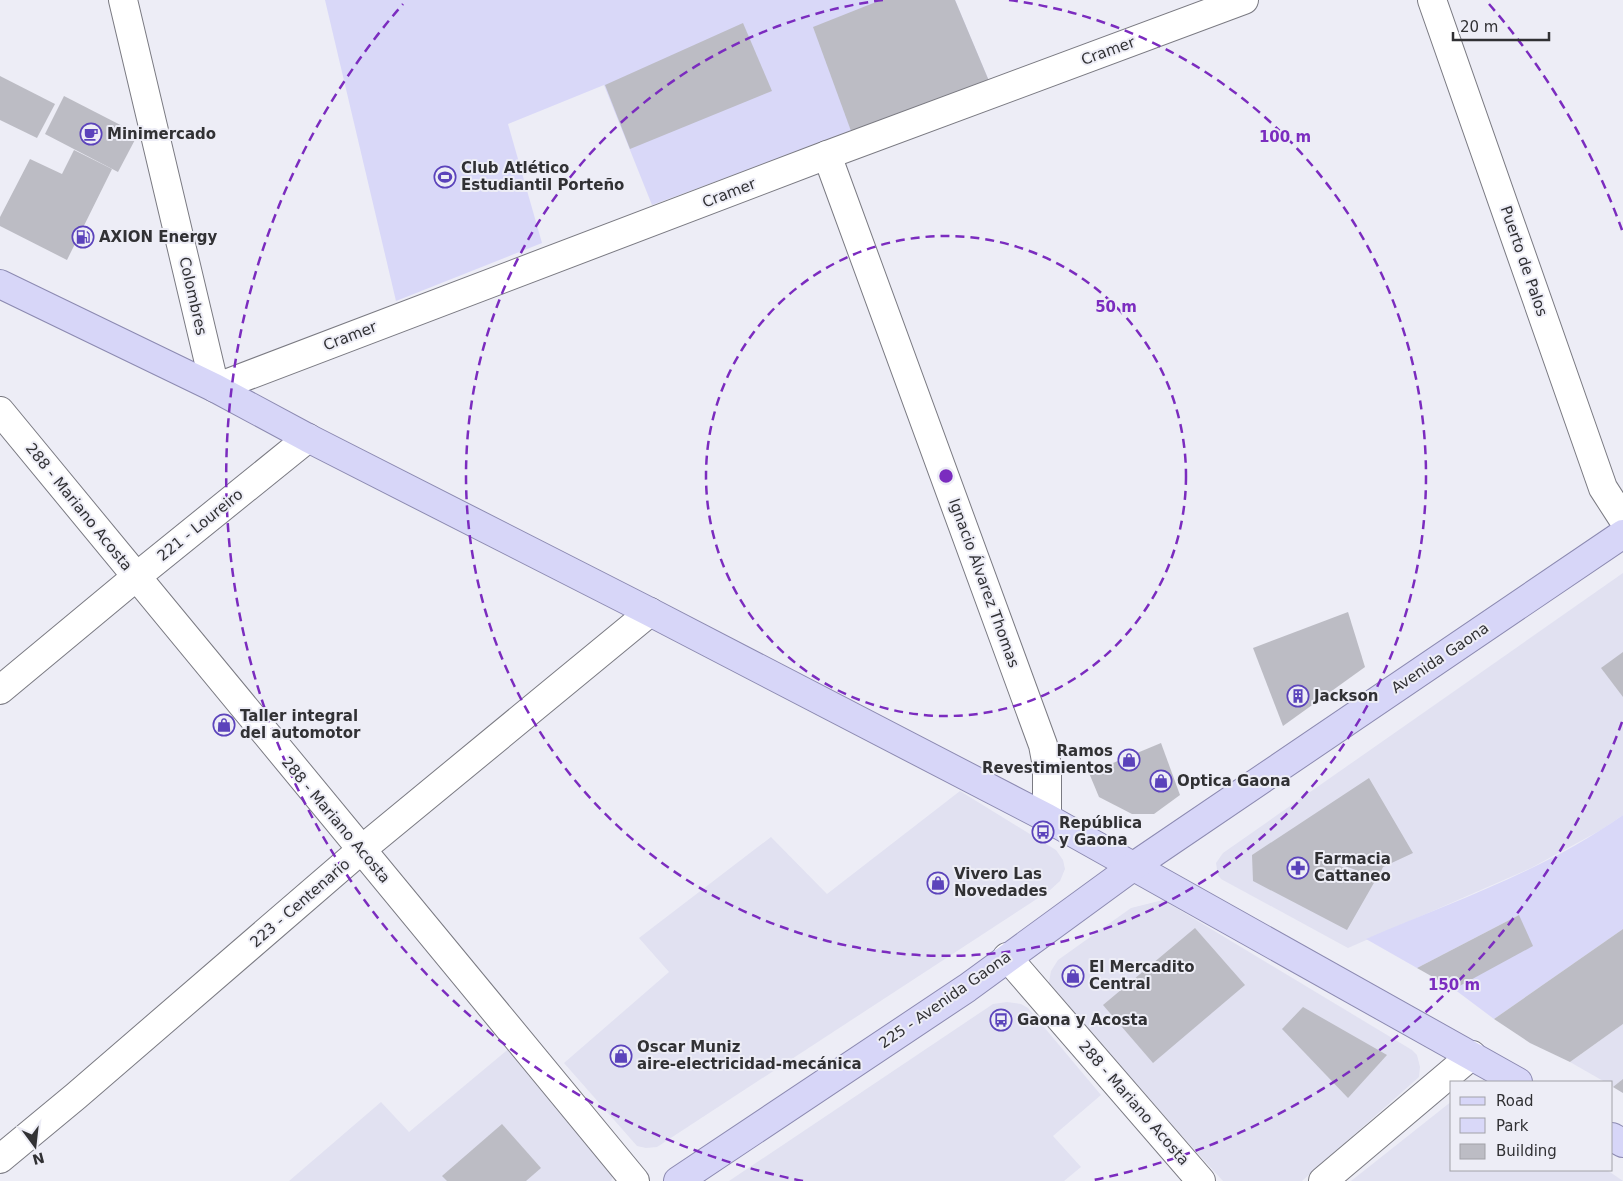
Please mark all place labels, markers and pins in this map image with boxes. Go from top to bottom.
cafe icon: Minimercado [79,122,103,146]
place label: Minimercado [107,125,216,143]
place label: Club Atlético Estudiantil Porteño [461,159,624,194]
sports icon: Club Atlético Estudiantil Porteño [433,165,457,189]
fuel station icon: AXION Energy [71,225,95,249]
place label: AXION Energy [99,228,218,246]
centre of rings [937,467,955,485]
building icon: Jackson [1286,684,1310,708]
place label: Jackson [1313,687,1378,705]
place label: Taller integral del automotor [240,707,361,742]
shop icon: Taller integral del automotor [212,713,236,737]
place label: Ramos Revestimientos [982,742,1113,777]
shop icon: Ramos Revestimientos [1117,748,1141,772]
shop icon: Optica Gaona [1149,769,1173,793]
place label: Optica Gaona [1177,772,1291,790]
place label: República y Gaona [1059,814,1142,849]
bus stop icon: República y Gaona [1031,820,1055,844]
place label: Farmacia Cattaneo [1314,850,1391,885]
pharmacy icon: Farmacia Cattaneo [1286,856,1310,880]
place label: Vivero Las Novedades [954,865,1048,900]
shop icon: Vivero Las Novedades [926,871,950,895]
place label: El Mercadito Central [1089,958,1194,993]
shop icon: El Mercadito Central [1061,964,1085,988]
bus stop icon: Gaona y Acosta [989,1008,1013,1032]
place label: Gaona y Acosta [1017,1011,1148,1029]
place label: Oscar Muniz aire-electricidad-mecánica [637,1038,862,1073]
shop icon: Oscar Muniz aire-electricidad-mecánica [609,1044,633,1068]

